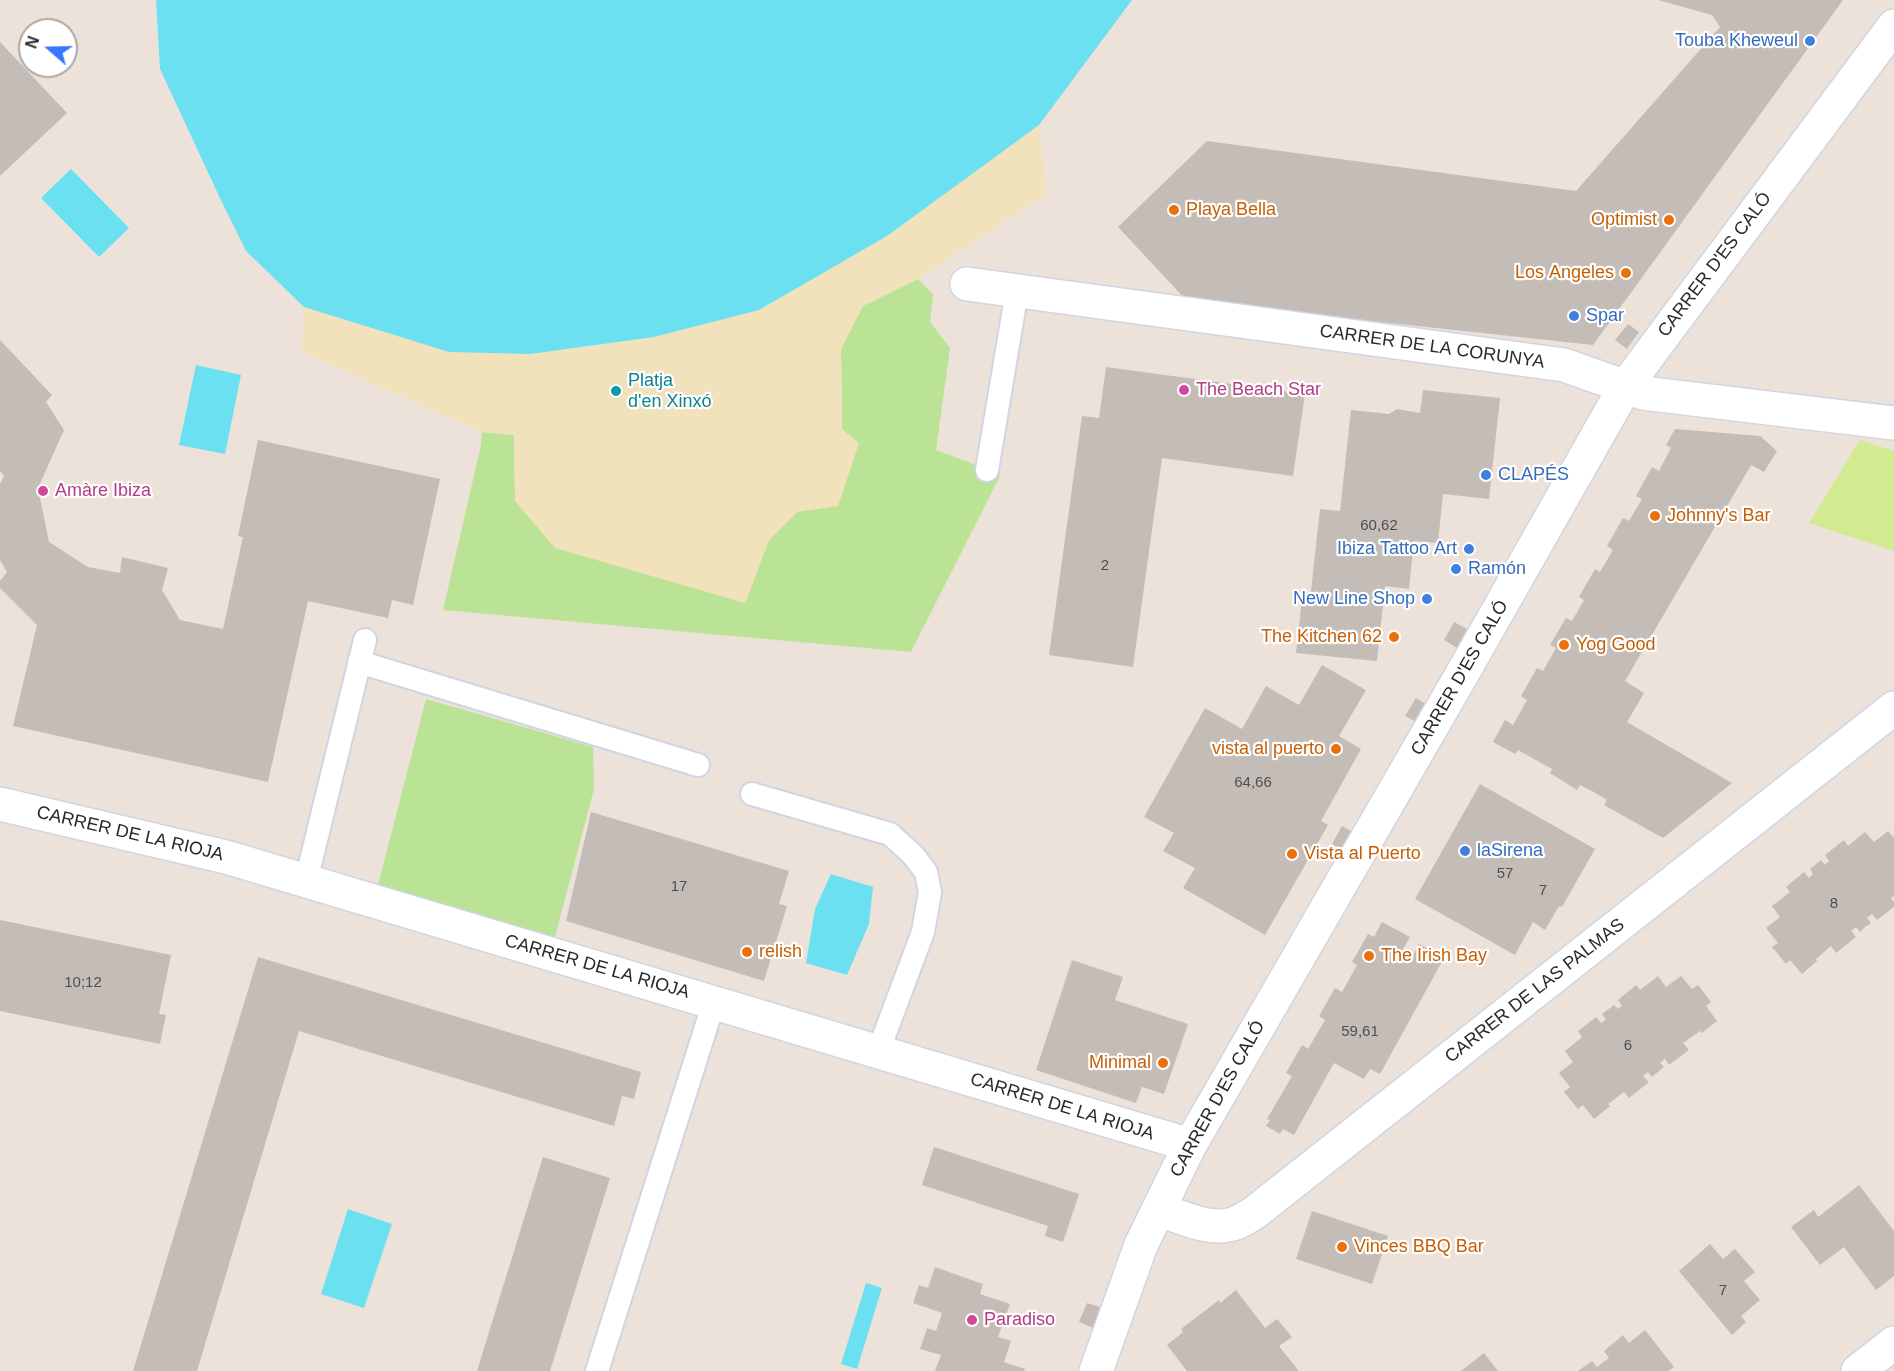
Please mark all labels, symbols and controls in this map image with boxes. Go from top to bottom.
north arrow [18,18,78,78]
place label: Touba Kheweul [1675,30,1798,52]
text: N [23,34,42,51]
marker: Touba Kheweul [1803,34,1817,48]
street label: CARRER D'ES CALÓ [1654,188,1776,342]
place label: Playa Bella [1186,199,1276,221]
marker: Playa Bella [1167,203,1181,217]
place label: Optimist [1591,209,1657,231]
marker: Optimist [1662,213,1676,227]
place label: Los Angeles [1515,262,1614,284]
marker: Los Angeles [1619,266,1633,280]
place label: Spar [1586,305,1624,327]
marker: Spar [1567,309,1581,323]
street label: CARRER DE LA CORUNYA [1318,321,1546,373]
place label: Platja d'en Xinxó [628,370,711,412]
place label: The Beach Star [1196,379,1321,401]
marker: The Beach Star [1177,383,1191,397]
marker: Platja d'en Xinxó [609,384,623,398]
place label: CLAPÉS [1498,464,1569,486]
marker: CLAPÉS [1479,468,1493,482]
place label: Amàre Ibiza [55,480,151,502]
marker: Amàre Ibiza [36,484,50,498]
place label: Johnny's Bar [1667,505,1770,527]
marker: Johnny's Bar [1648,509,1662,523]
house number: 60,62 [1360,517,1398,535]
place label: Ibiza Tattoo Art [1337,538,1457,560]
marker: Ibiza Tattoo Art [1462,542,1476,556]
house number: 2 [1101,557,1109,575]
place label: Ramón [1468,558,1526,580]
marker: Ramón [1449,562,1463,576]
place label: New Line Shop [1293,588,1415,610]
marker: New Line Shop [1420,592,1434,606]
street label: CARRER D'ES CALÓ [1407,597,1513,759]
place label: The Kitchen 62 [1261,626,1382,648]
marker: The Kitchen 62 [1387,630,1401,644]
place label: Yog Good [1576,634,1655,656]
marker: Yog Good [1557,638,1571,652]
place label: vista al puerto [1212,738,1324,760]
marker: vista al puerto [1329,742,1343,756]
house number: 64,66 [1234,774,1272,792]
street label: CARRER DE LA RIOJA [34,802,226,866]
place label: laSirena [1477,840,1543,862]
place label: Vista al Puerto [1304,843,1421,865]
marker: laSirena [1458,844,1472,858]
marker: Vista al Puerto [1285,847,1299,861]
house number: 57 [1497,865,1513,883]
house number: 17 [671,878,687,896]
house number: 7 [1539,882,1547,900]
house number: 8 [1830,895,1838,913]
street label: CARRER DE LAS PALMAS [1441,914,1629,1068]
street label: CARRER DE LA RIOJA [502,930,692,1004]
place label: relish [759,941,802,963]
marker: relish [740,945,754,959]
place label: The Irish Bay [1381,945,1487,967]
marker: The Irish Bay [1362,949,1376,963]
house number: 10;12 [64,974,102,992]
street label: CARRER D'ES CALÓ [1166,1017,1270,1181]
house number: 59,61 [1341,1023,1379,1041]
house number: 6 [1624,1037,1632,1055]
place label: Minimal [1089,1052,1151,1074]
marker: Minimal [1156,1056,1170,1070]
street label: CARRER DE LA RIOJA [967,1069,1157,1145]
place label: Vinces BBQ Bar [1354,1236,1484,1258]
marker: Vinces BBQ Bar [1335,1240,1349,1254]
house number: 7 [1719,1282,1727,1300]
place label: Paradiso [984,1309,1055,1331]
marker: Paradiso [965,1313,979,1327]

